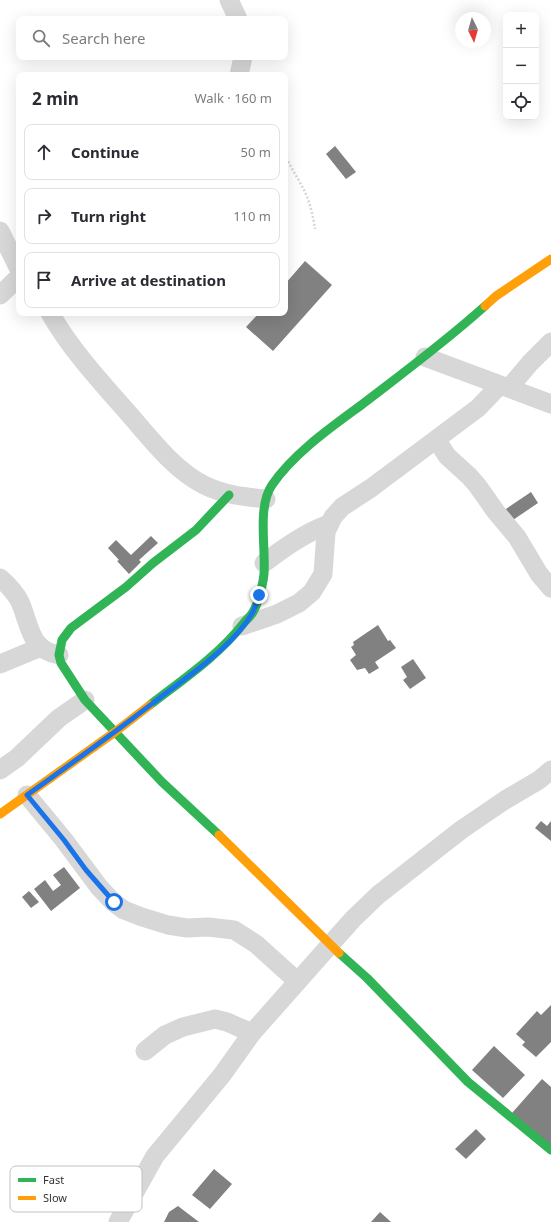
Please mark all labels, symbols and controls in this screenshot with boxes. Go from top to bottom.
north arrow [455,12,491,48]
map controls [503,12,539,120]
button: + [503,12,539,48]
search box [16,16,288,60]
icon: search [30,27,52,49]
text: Search here [62,28,145,48]
button: − [503,48,539,84]
button: locate [503,84,539,120]
text: 2 min [32,87,79,110]
text: Walk · 160 m [194,89,272,107]
icon: ahead [33,141,55,163]
text: Continue [71,142,139,162]
text: 50 m [241,143,271,161]
icon: right [33,205,55,227]
text: Turn right [71,206,146,226]
text: 110 m [233,207,271,225]
icon: arrive [33,269,55,291]
text: Arrive at destination [71,270,226,290]
route end [250,586,268,604]
route start [105,893,123,911]
legend [10,1166,142,1212]
text: Fast [43,1172,64,1187]
text: Slow [43,1190,67,1205]

